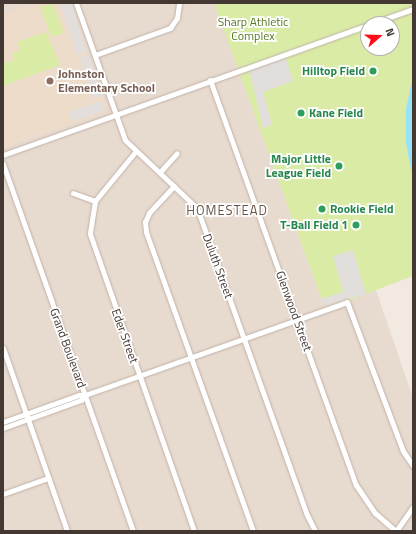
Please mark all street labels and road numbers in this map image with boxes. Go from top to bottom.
street label: Duluth Street [200,232,236,300]
street label: Glenwood Street [273,269,315,353]
street label: Grand Boulevard [47,306,89,390]
street label: Eder Street [109,307,141,365]

